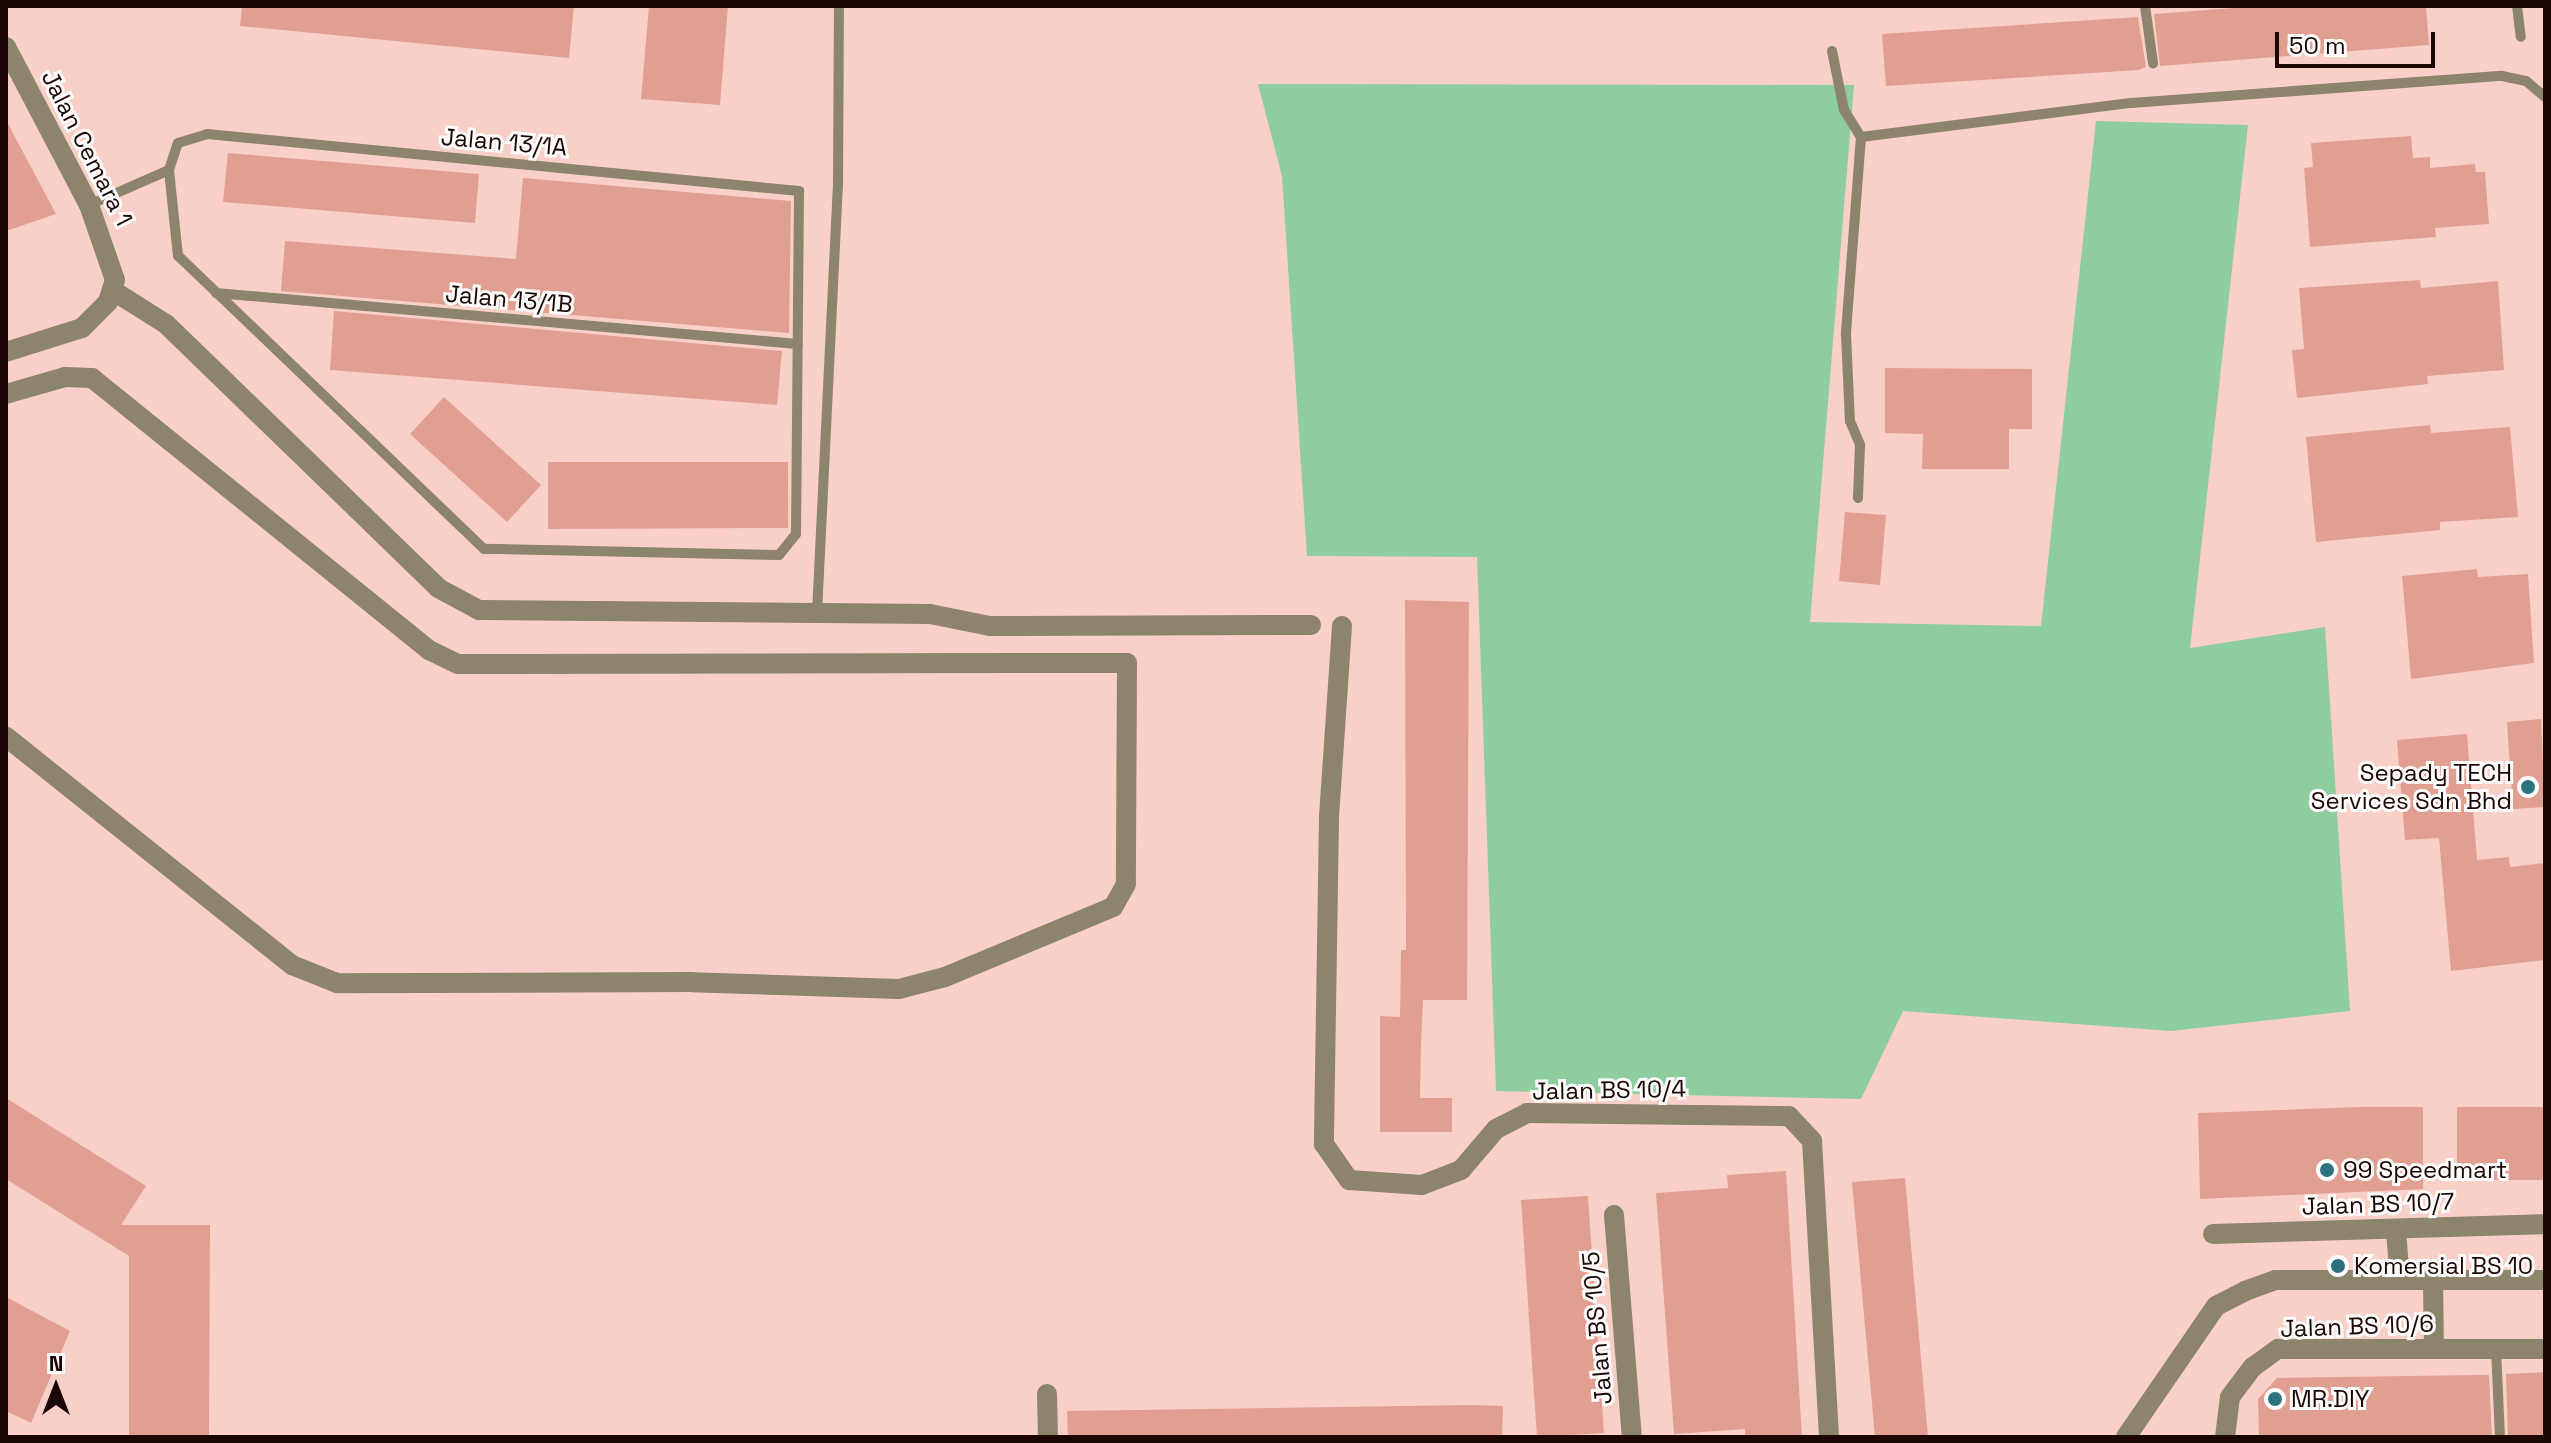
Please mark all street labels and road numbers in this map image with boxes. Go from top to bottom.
street label: Jalan Cemara 1 [35,65,139,231]
street label: Jalan 13/1A [440,122,568,162]
street label: Jalan 13/1B [444,279,574,319]
street label: Jalan BS 10/4 [1532,1074,1686,1106]
street label: Jalan BS 10/7 [2301,1187,2455,1221]
street label: Jalan BS 10/5 [1576,1250,1618,1406]
street label: Jalan BS 10/6 [2280,1309,2434,1343]

